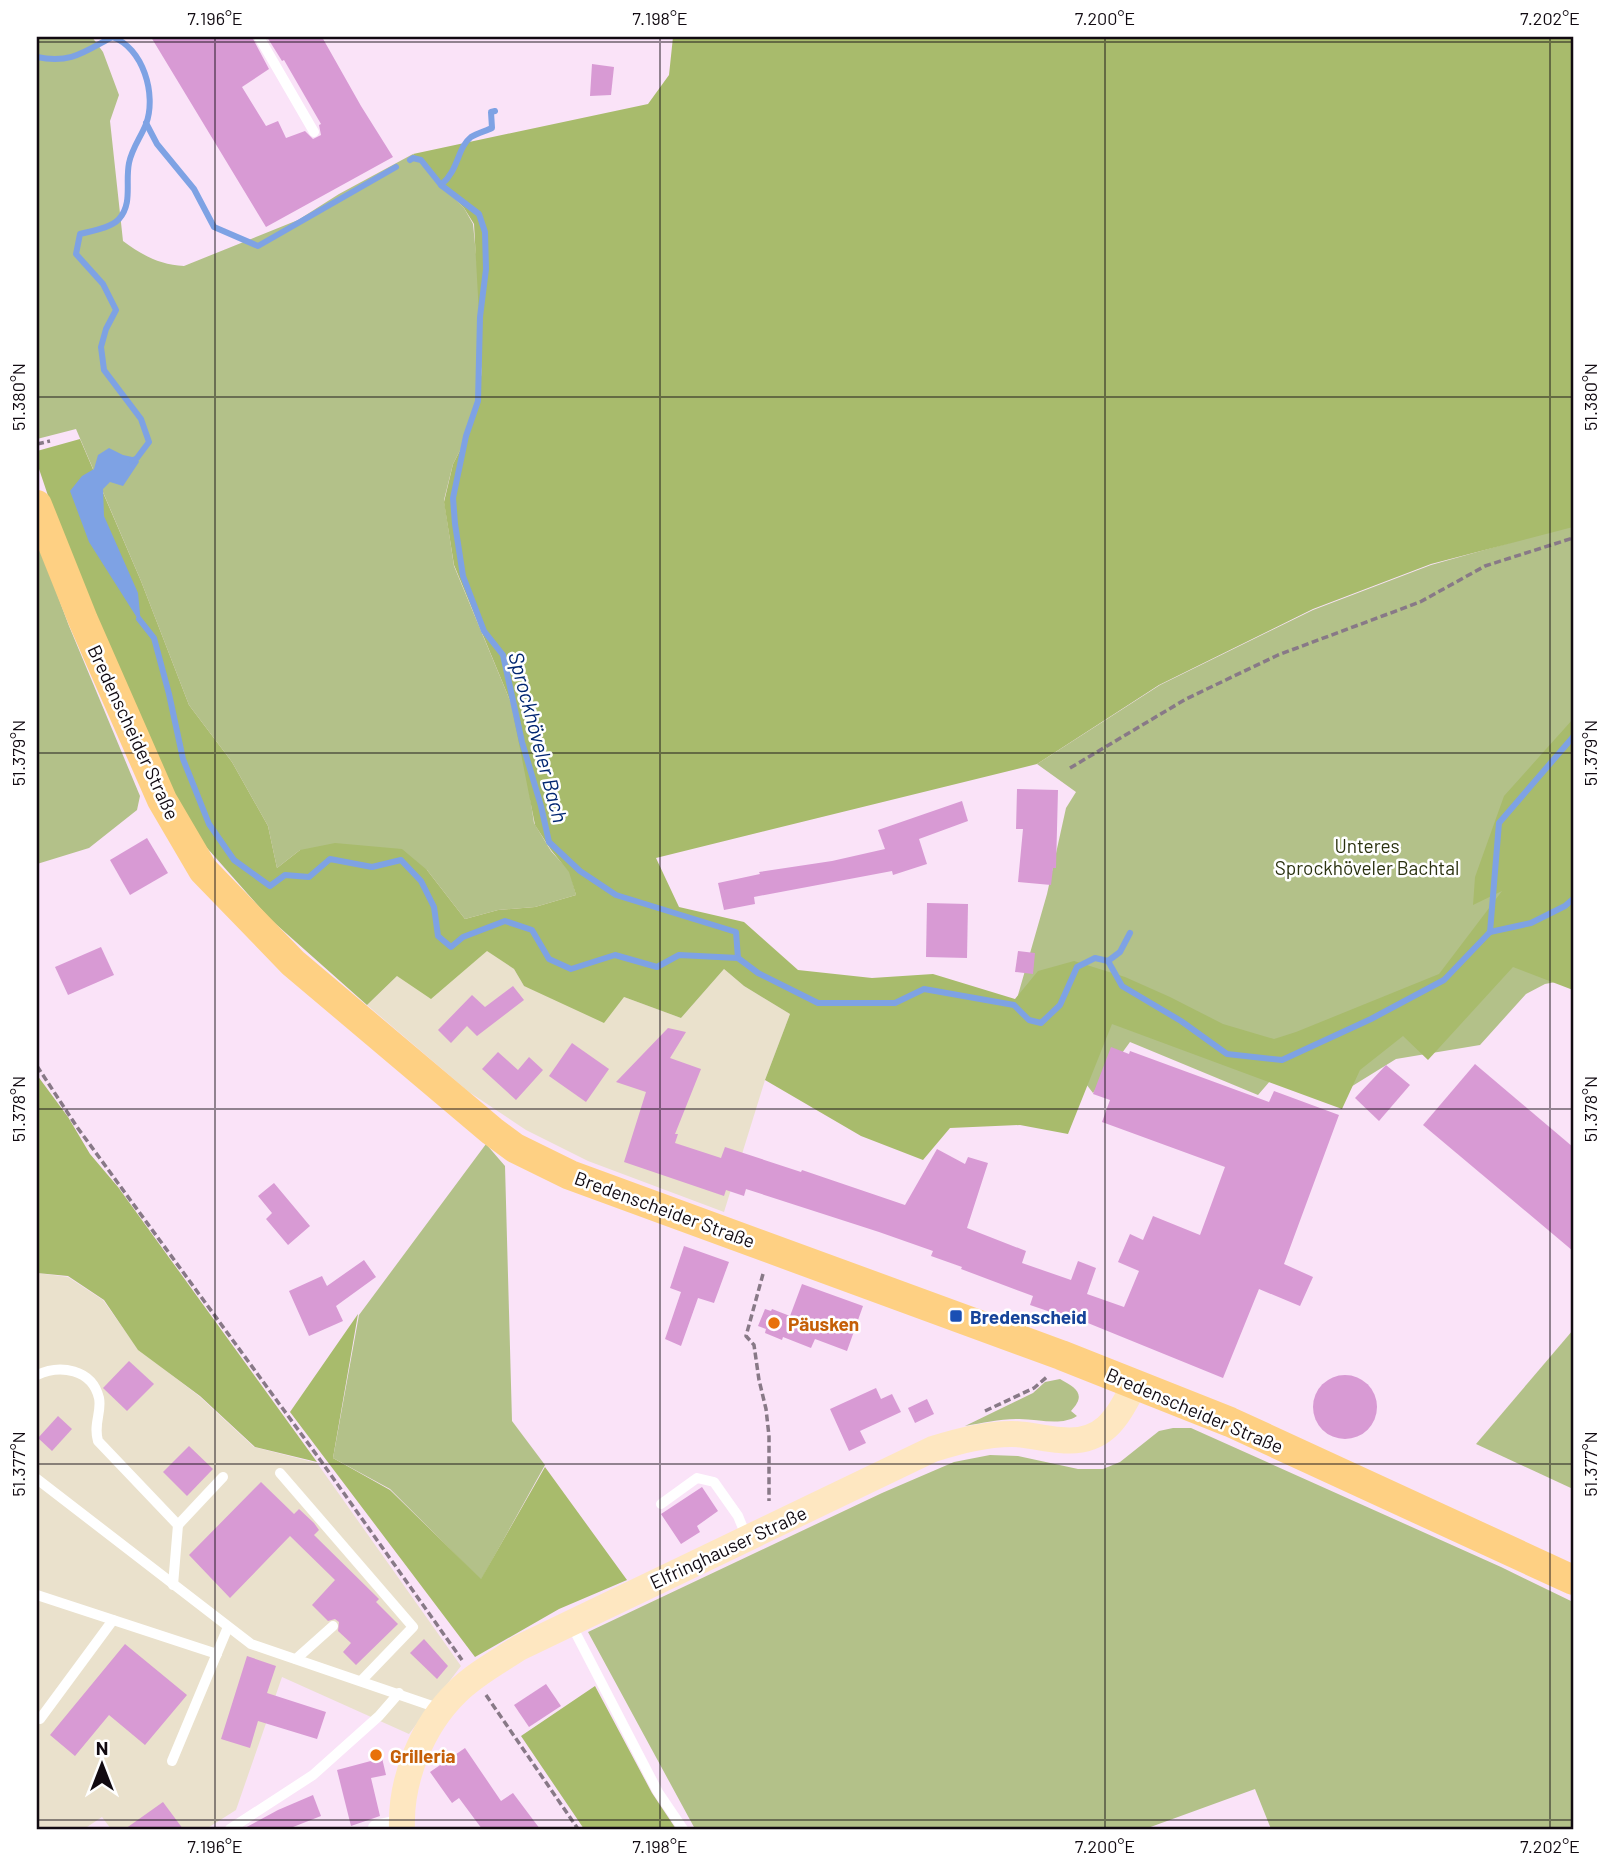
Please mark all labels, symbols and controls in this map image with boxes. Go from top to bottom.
text: 7.196°E [187,7,243,29]
text: 7.198°E [632,7,688,29]
text: 7.200°E [1075,7,1135,29]
text: 7.202°E [1520,7,1580,29]
text: 51.380°N [7,363,29,431]
text: 51.380°N [1579,363,1601,431]
street label: Bredenscheider Straße [83,641,185,823]
water label: Sprockhöveler Bach [504,649,574,825]
text: 51.379°N [7,720,29,786]
text: 51.379°N [1579,720,1601,786]
park label: Unteres Sprockhöveler Bachtal [1275,834,1459,879]
text: 51.378°N [7,1076,29,1142]
text: 51.378°N [1579,1076,1601,1142]
street label: Bredenscheider Straße [572,1166,758,1252]
place label: Bredenscheid [970,1305,1087,1328]
marker: Bredenscheid [948,1308,964,1324]
place label: Päusken [788,1312,859,1335]
marker: Päusken [766,1315,782,1331]
street label: Bredenscheider Straße [1103,1362,1287,1458]
text: 51.377°N [7,1431,29,1497]
text: 51.377°N [1579,1431,1601,1497]
street label: Elfringhauser Straße [646,1501,810,1593]
north arrow [66,1730,136,1800]
text: N [96,1736,108,1759]
place label: Grilleria [390,1744,456,1767]
marker: Grilleria [368,1747,384,1763]
text: 7.196°E [187,1835,243,1857]
text: 7.198°E [632,1835,688,1857]
text: 7.200°E [1075,1835,1135,1857]
text: 7.202°E [1520,1835,1580,1857]

